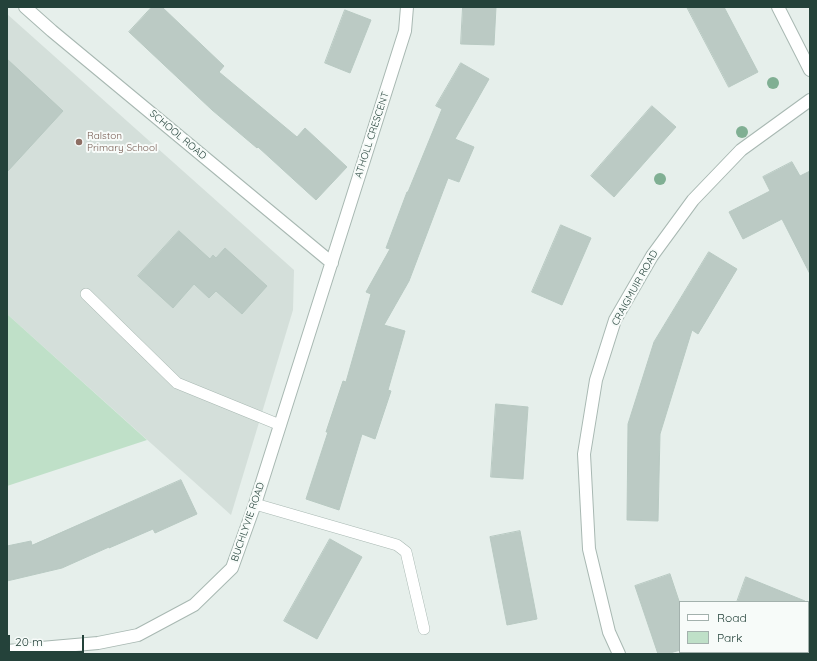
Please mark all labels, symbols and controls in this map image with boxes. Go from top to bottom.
street label: ATHOLL CRESCENT [352,90,392,180]
street label: SCHOOL ROAD [147,108,209,162]
place label: Ralston Primary School [87,130,157,154]
marker: Ralston Primary School [74,137,84,147]
street label: CRAIGMUIR ROAD [609,248,661,328]
street label: BUCHLYVIE ROAD [229,481,267,563]
legend [679,601,809,653]
text: Road [717,610,747,625]
scale bar [10,627,86,653]
text: Park [717,630,742,645]
text: 20 m [15,634,43,649]

